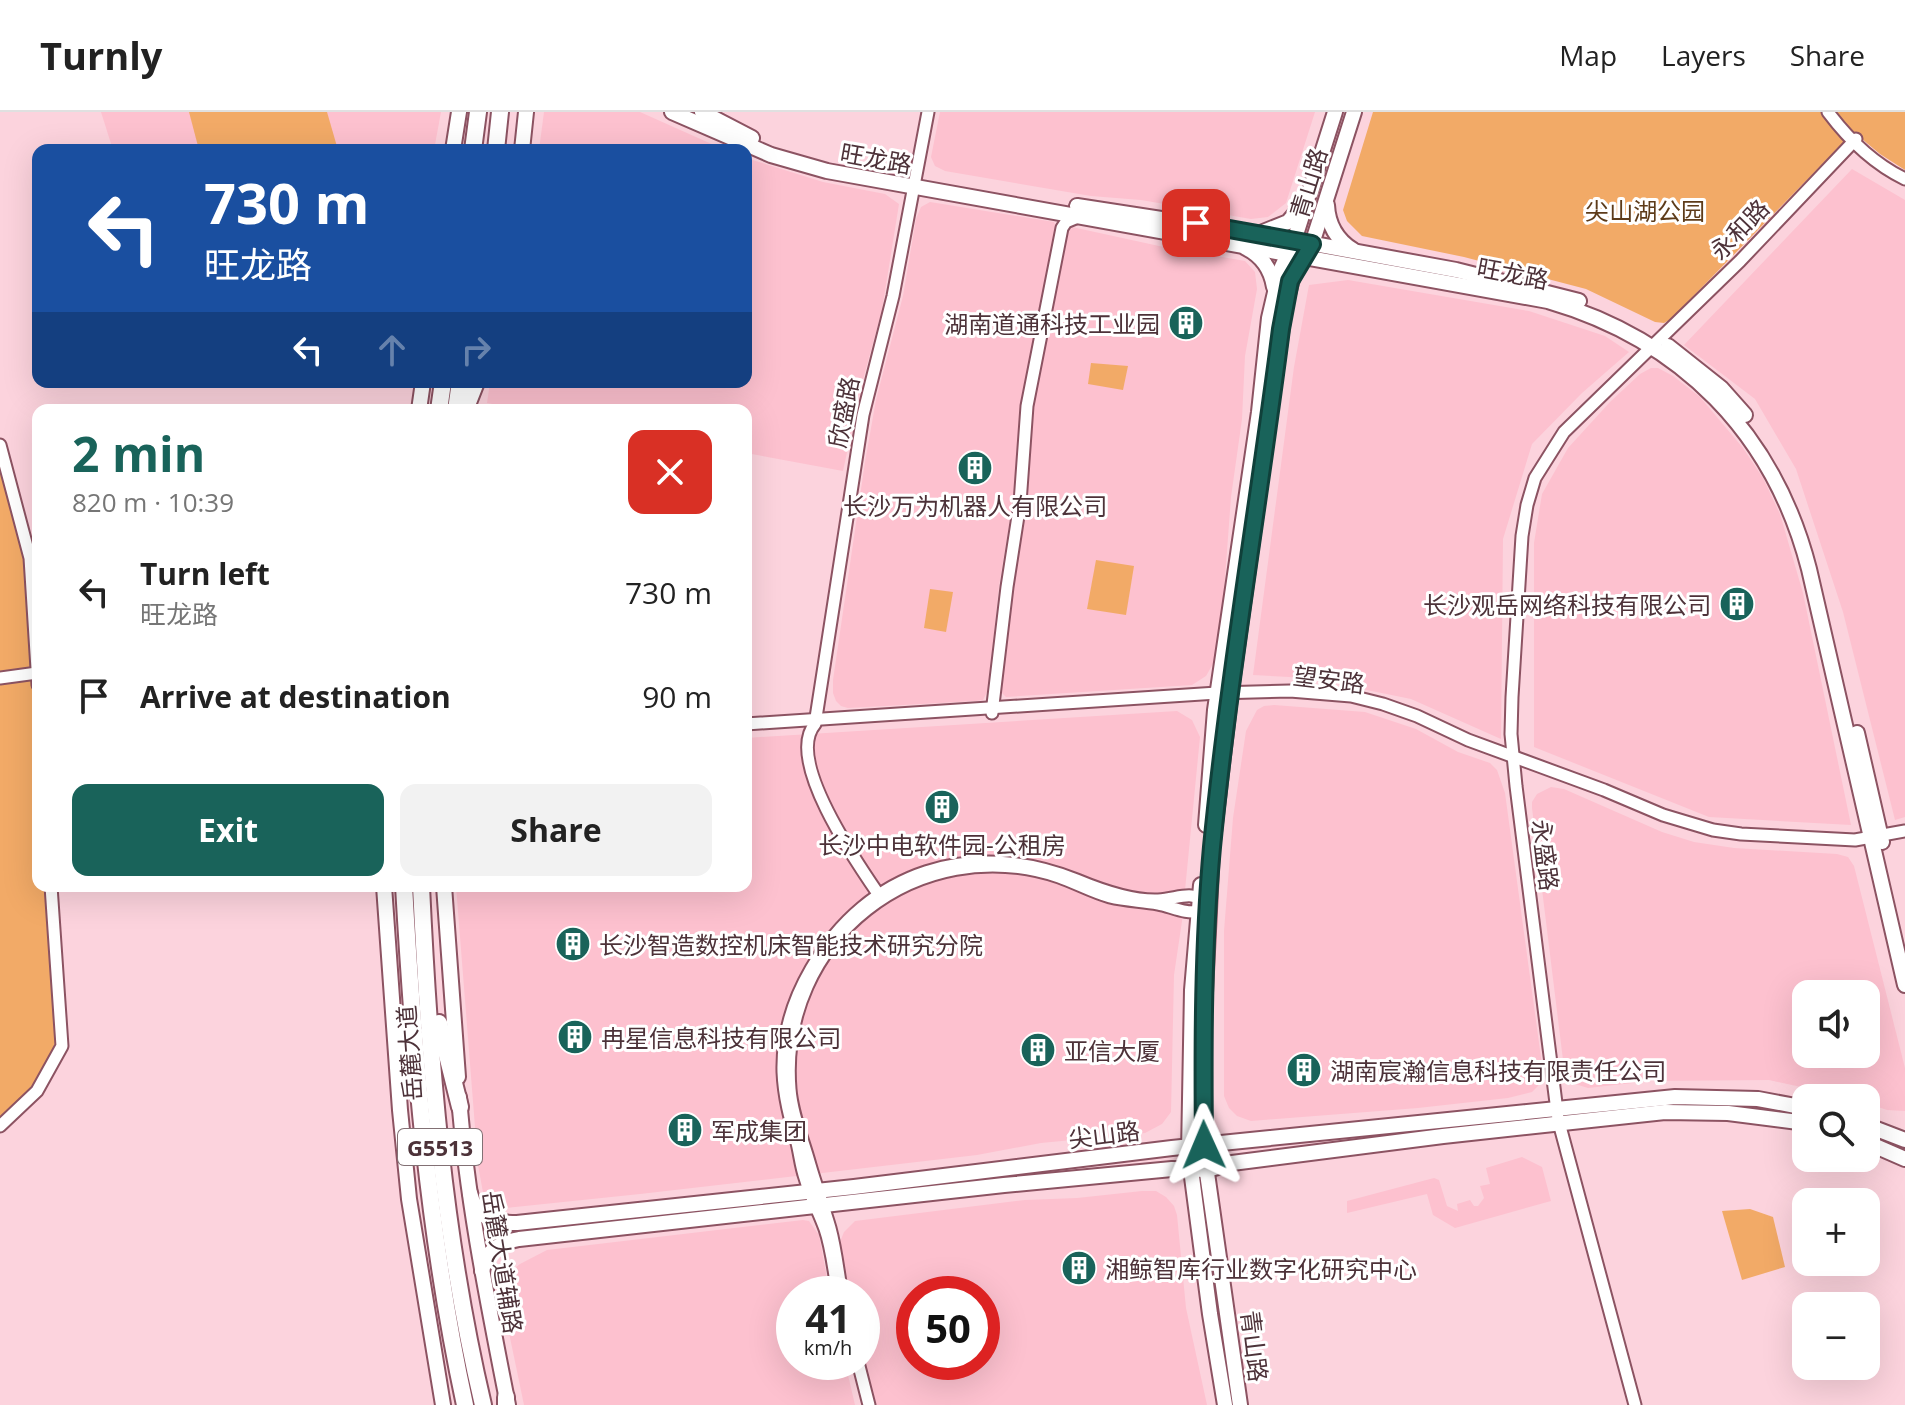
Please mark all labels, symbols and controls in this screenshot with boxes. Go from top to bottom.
text: Turnly [40,29,162,81]
text: Map [1559,36,1617,74]
text: Layers [1661,36,1746,74]
text: Share [1790,36,1865,74]
street label: 旺龙路 [838,135,914,181]
street label: 青山路 [1282,144,1334,222]
text: 730 m [204,164,370,240]
icon: left [72,176,176,280]
pin [1162,189,1230,257]
street label: 永和路 [1702,192,1776,266]
park label: 尖山湖公园 [1585,194,1705,227]
icon: arrive [1174,201,1218,245]
text: 旺龙路 [204,240,312,289]
street label: 旺龙路 [1475,250,1551,296]
building icon: 湖南道通科技工业园 [1167,304,1205,342]
place label: 湖南道通科技工业园 [944,307,1160,340]
icon: left [286,328,330,372]
icon: ahead [370,328,414,372]
icon: right [454,328,498,372]
street label: 欣盛路 [820,374,866,450]
text: 2 min [72,421,205,486]
button: close [628,430,712,514]
building icon: 长沙万为机器人有限公司 [956,449,994,487]
text: 820 m · 10:39 [72,484,234,520]
place label: 长沙万为机器人有限公司 [843,489,1107,522]
text: Turn left [140,553,270,594]
icon: left [72,570,116,614]
text: 730 m [625,572,712,613]
building icon: 长沙观岳网络科技有限公司 [1718,585,1756,623]
place label: 长沙观岳网络科技有限公司 [1423,588,1711,621]
text: 旺龙路 [140,596,218,632]
street label: 望安路 [1291,658,1367,700]
icon: arrive [72,674,116,718]
text: Arrive at destination [140,676,451,717]
text: 90 m [642,676,712,717]
button: Exit [72,784,384,876]
button: Share [400,784,712,876]
building icon: 长沙中电软件园-公租房 [923,788,961,826]
street label: 永盛路 [1525,817,1567,893]
place label: 长沙中电软件园-公租房 [818,828,1066,861]
building icon: 长沙智造数控机床智能技术研究分院 [554,925,592,963]
place label: 长沙智造数控机床智能技术研究分院 [599,928,983,961]
map controls [1792,980,1880,1380]
button: sound [1792,980,1880,1068]
street label: 岳麓大道 [389,1004,429,1102]
building icon: 冉星信息科技有限公司 [556,1018,594,1056]
place label: 冉星信息科技有限公司 [601,1021,841,1054]
building icon: 亚信大厦 [1019,1031,1057,1069]
place label: 亚信大厦 [1064,1034,1160,1067]
building icon: 湖南宸瀚信息科技有限责任公司 [1285,1051,1323,1089]
place label: 湖南宸瀚信息科技有限责任公司 [1330,1054,1666,1087]
button: search [1792,1084,1880,1172]
position arrow [1162,1103,1246,1187]
building icon: 军成集团 [666,1111,704,1149]
street label: 尖山路 [1066,1113,1142,1155]
place label: 军成集团 [711,1114,807,1147]
road number: G5513 [398,1129,482,1165]
street label: 岳麓大道辅路 [475,1188,531,1336]
button: + [1792,1188,1880,1276]
building icon: 湘鲸智库行业数字化研究中心 [1060,1249,1098,1287]
place label: 湘鲸智库行业数字化研究中心 [1105,1252,1417,1285]
speed limit sign: 50 [896,1276,1000,1380]
text: 41 [805,1290,851,1345]
button: − [1792,1292,1880,1380]
street label: 青山路 [1234,1308,1276,1384]
text: km/h [804,1334,852,1361]

